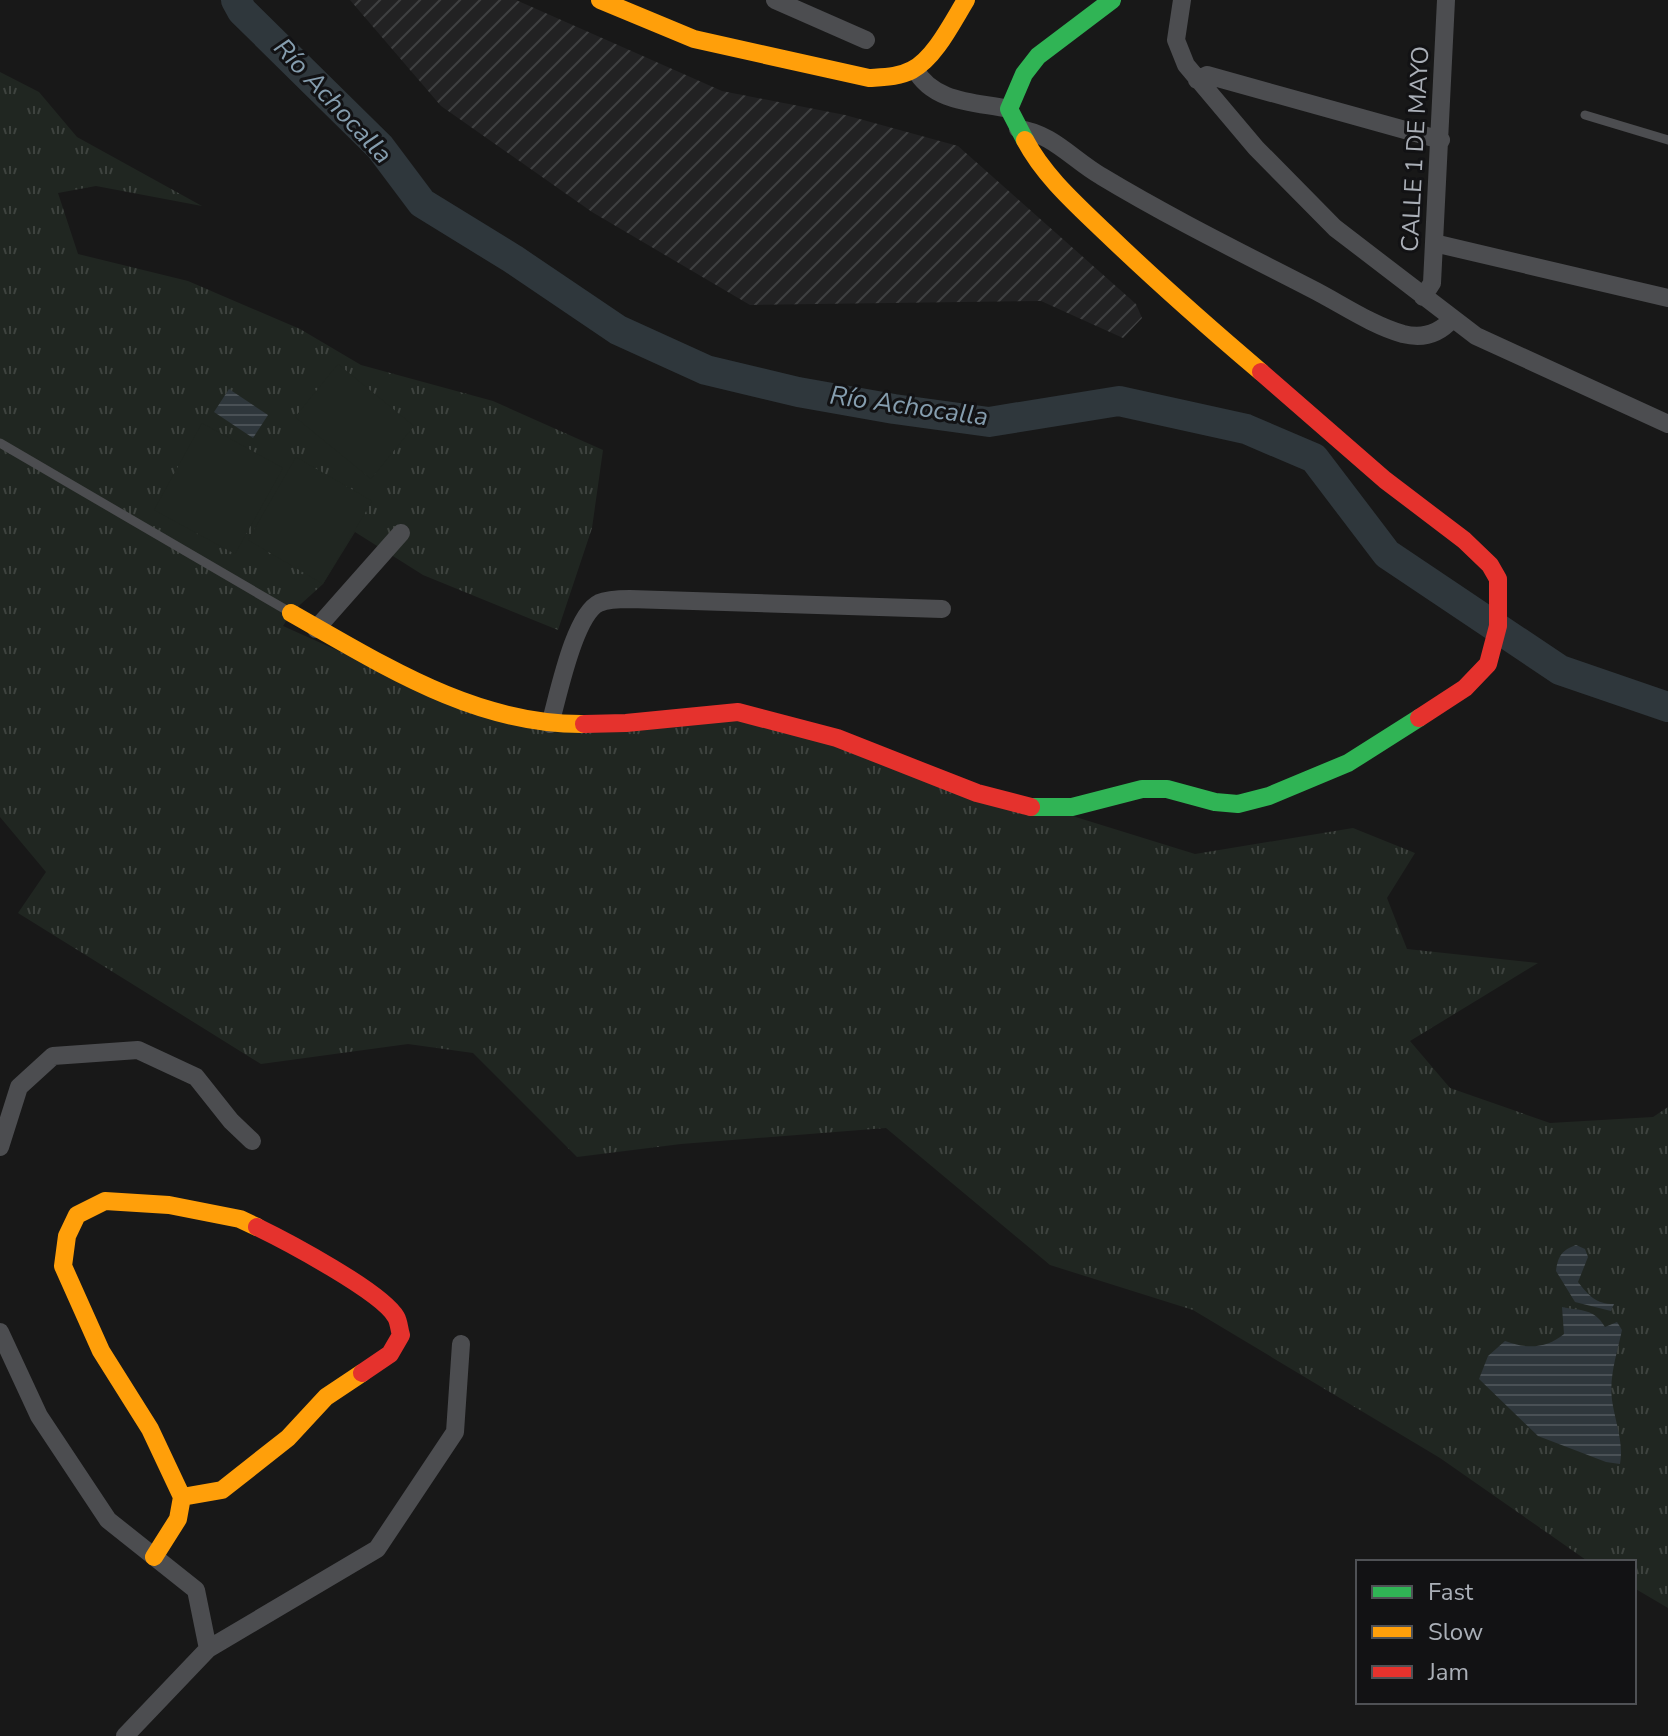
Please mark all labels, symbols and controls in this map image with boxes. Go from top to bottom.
water label: Río Achocalla [266,31,400,171]
street label: CALLE 1 DE MAYO [1394,45,1436,253]
water label: Río Achocalla [828,378,990,434]
legend [1356,1560,1636,1704]
text: Fast [1428,1576,1474,1608]
text: Slow [1428,1616,1483,1648]
text: Jam [1427,1656,1469,1688]

